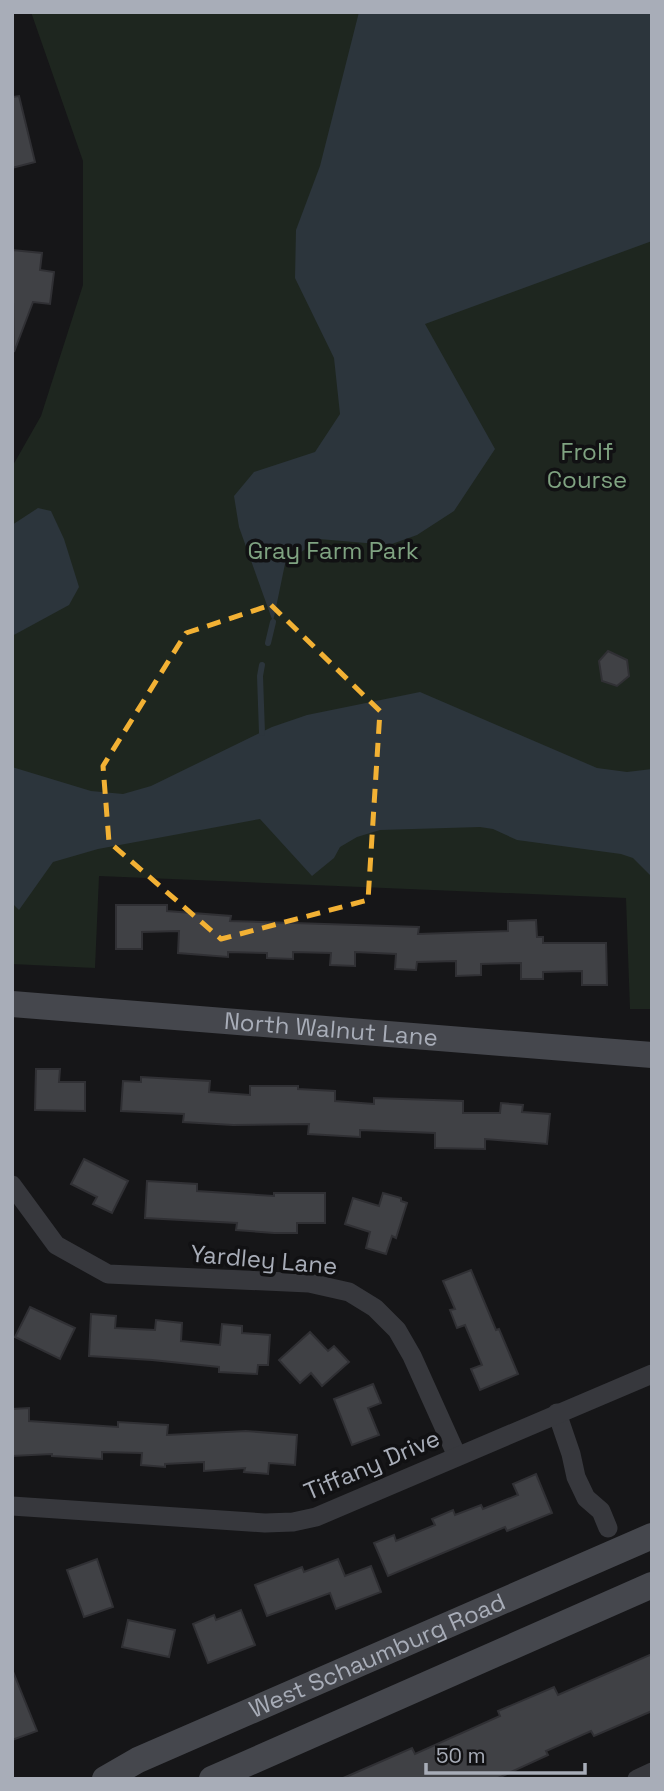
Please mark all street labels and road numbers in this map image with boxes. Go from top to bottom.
street label: North Walnut Lane [223,1005,439,1053]
street label: Yardley Lane [189,1238,339,1281]
street label: Tiffany Drive [299,1422,444,1507]
street label: West Schaumburg Road [244,1586,510,1725]

